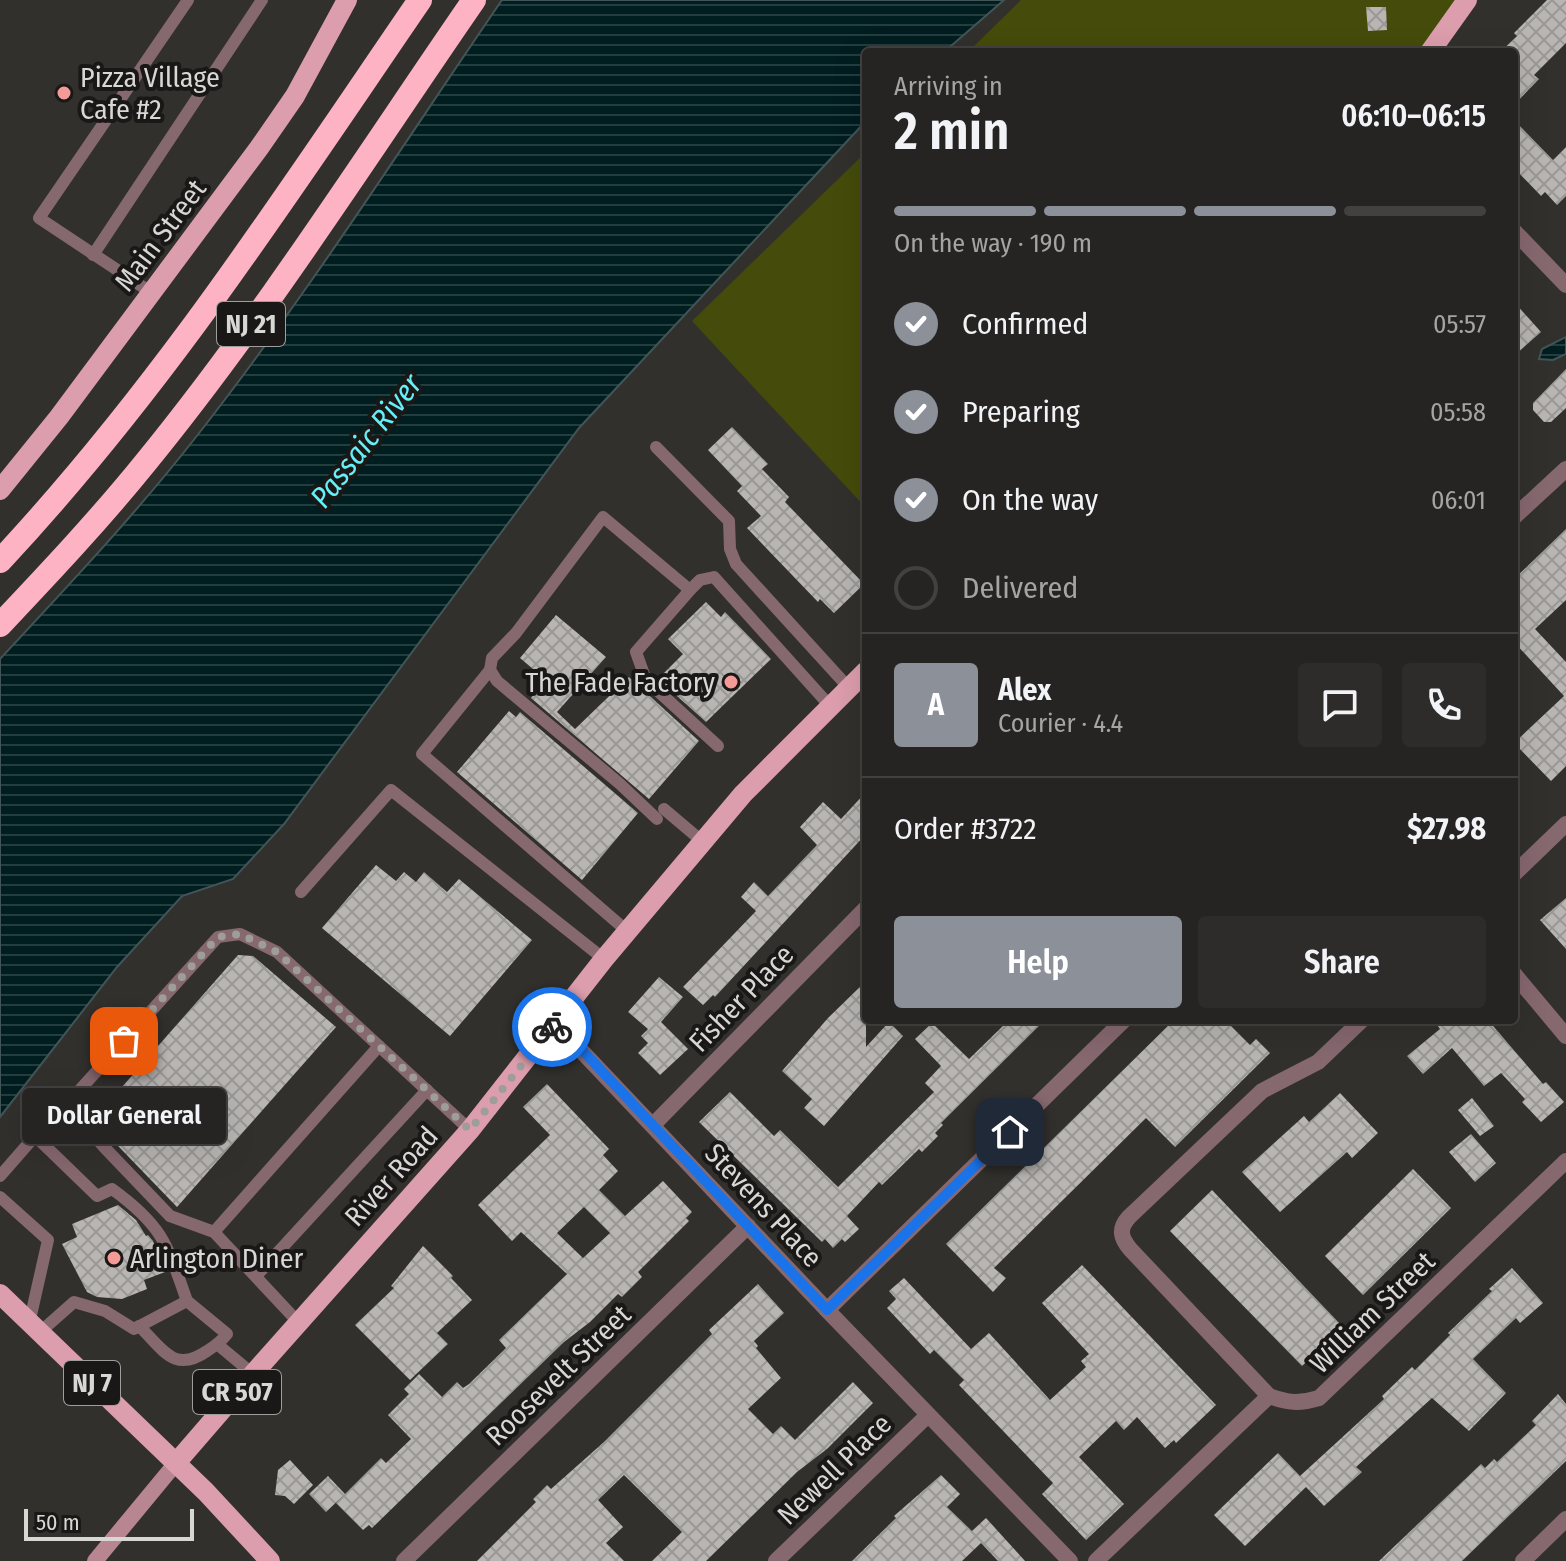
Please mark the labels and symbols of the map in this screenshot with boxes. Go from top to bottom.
place label: Pizza Village Cafe #2 [80,61,220,126]
marker: Pizza Village Cafe #2 [55,84,73,102]
street label: Main Street [108,172,213,297]
road number: NJ 21 [217,302,285,346]
water label: Passaic River [303,366,430,515]
place label: The Fade Factory [525,666,716,699]
marker: The Fade Factory [722,673,740,691]
street label: Fisher Place [682,938,800,1059]
courier [512,987,592,1067]
pin [90,1007,158,1075]
callout: Dollar General [22,1089,226,1145]
pin [976,1098,1044,1166]
street label: River Road [338,1120,445,1233]
street label: Stevens Place [698,1137,829,1274]
place label: Arlington Diner [130,1242,304,1275]
street label: William Street [1303,1244,1442,1380]
marker: Arlington Diner [105,1249,123,1267]
street label: Roosevelt Street [479,1298,638,1453]
road number: NJ 7 [64,1361,120,1405]
road number: CR 507 [193,1370,281,1414]
street label: Newell Place [771,1407,898,1532]
scale bar [24,1505,194,1541]

